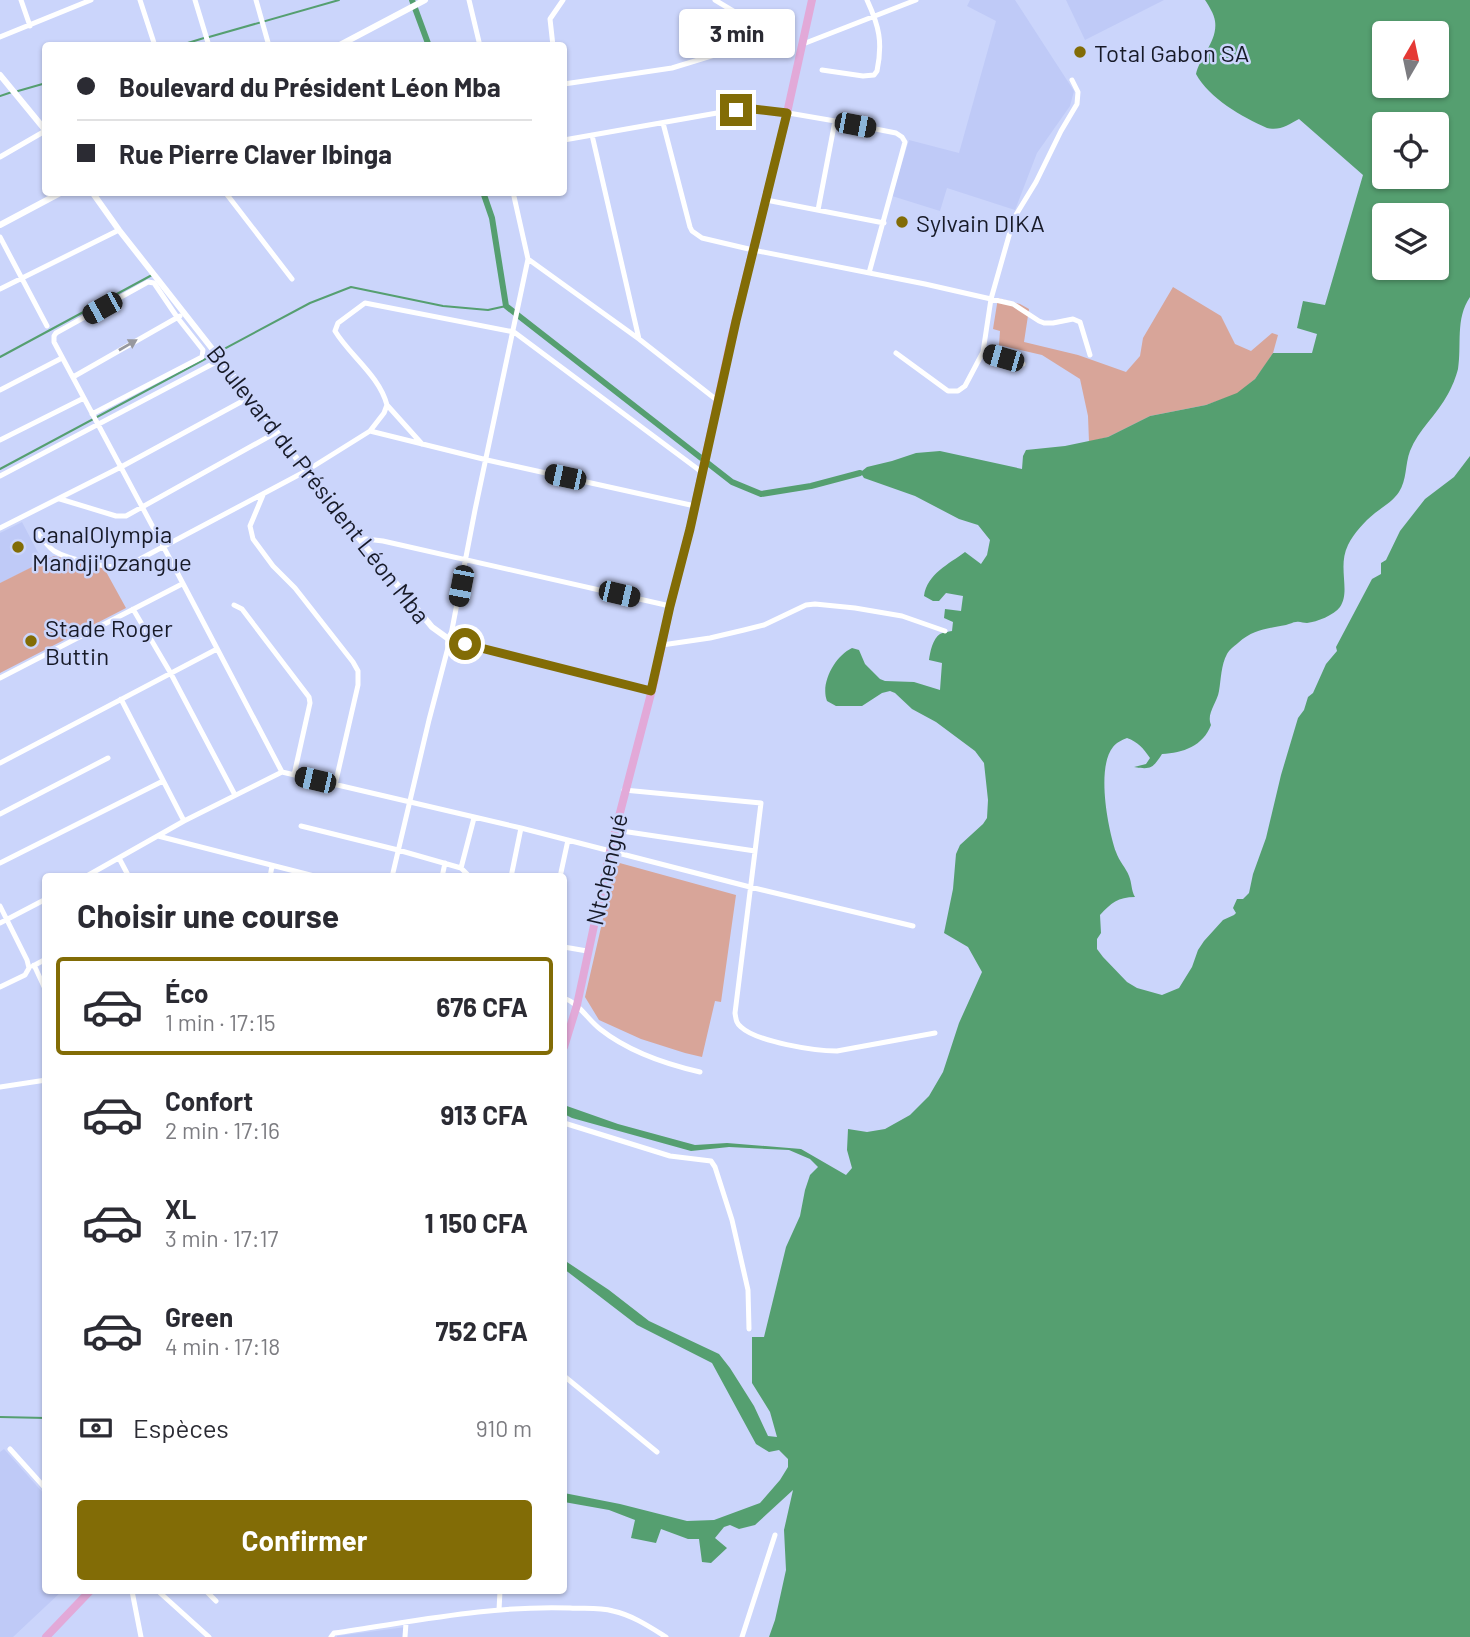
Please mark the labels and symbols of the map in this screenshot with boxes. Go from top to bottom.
callout: 3 min [678,8,794,57]
north arrow [1372,21,1449,98]
place label: Total Gabon SA [1094,38,1249,67]
marker: Total Gabon SA [1072,44,1088,60]
route end [720,94,752,126]
car [833,111,878,139]
place label: Sylvain DIKA [916,208,1045,237]
marker: Sylvain DIKA [894,214,910,230]
car [79,289,126,327]
one-way arrow [119,339,138,351]
street label: Boulevard du Président Léon Mba [201,339,437,629]
car [980,342,1027,374]
car [543,462,588,492]
place label: CanalOlympia Mandji'Ozangue [32,519,192,576]
marker: CanalOlympia Mandji'Ozangue [10,539,26,555]
car [447,563,476,609]
car [597,579,642,609]
place label: Stade Roger Buttin [45,613,173,670]
route start [449,628,481,660]
marker: Stade Roger Buttin [23,633,39,649]
car [293,765,338,795]
street label: Ntchengué [579,810,633,928]

